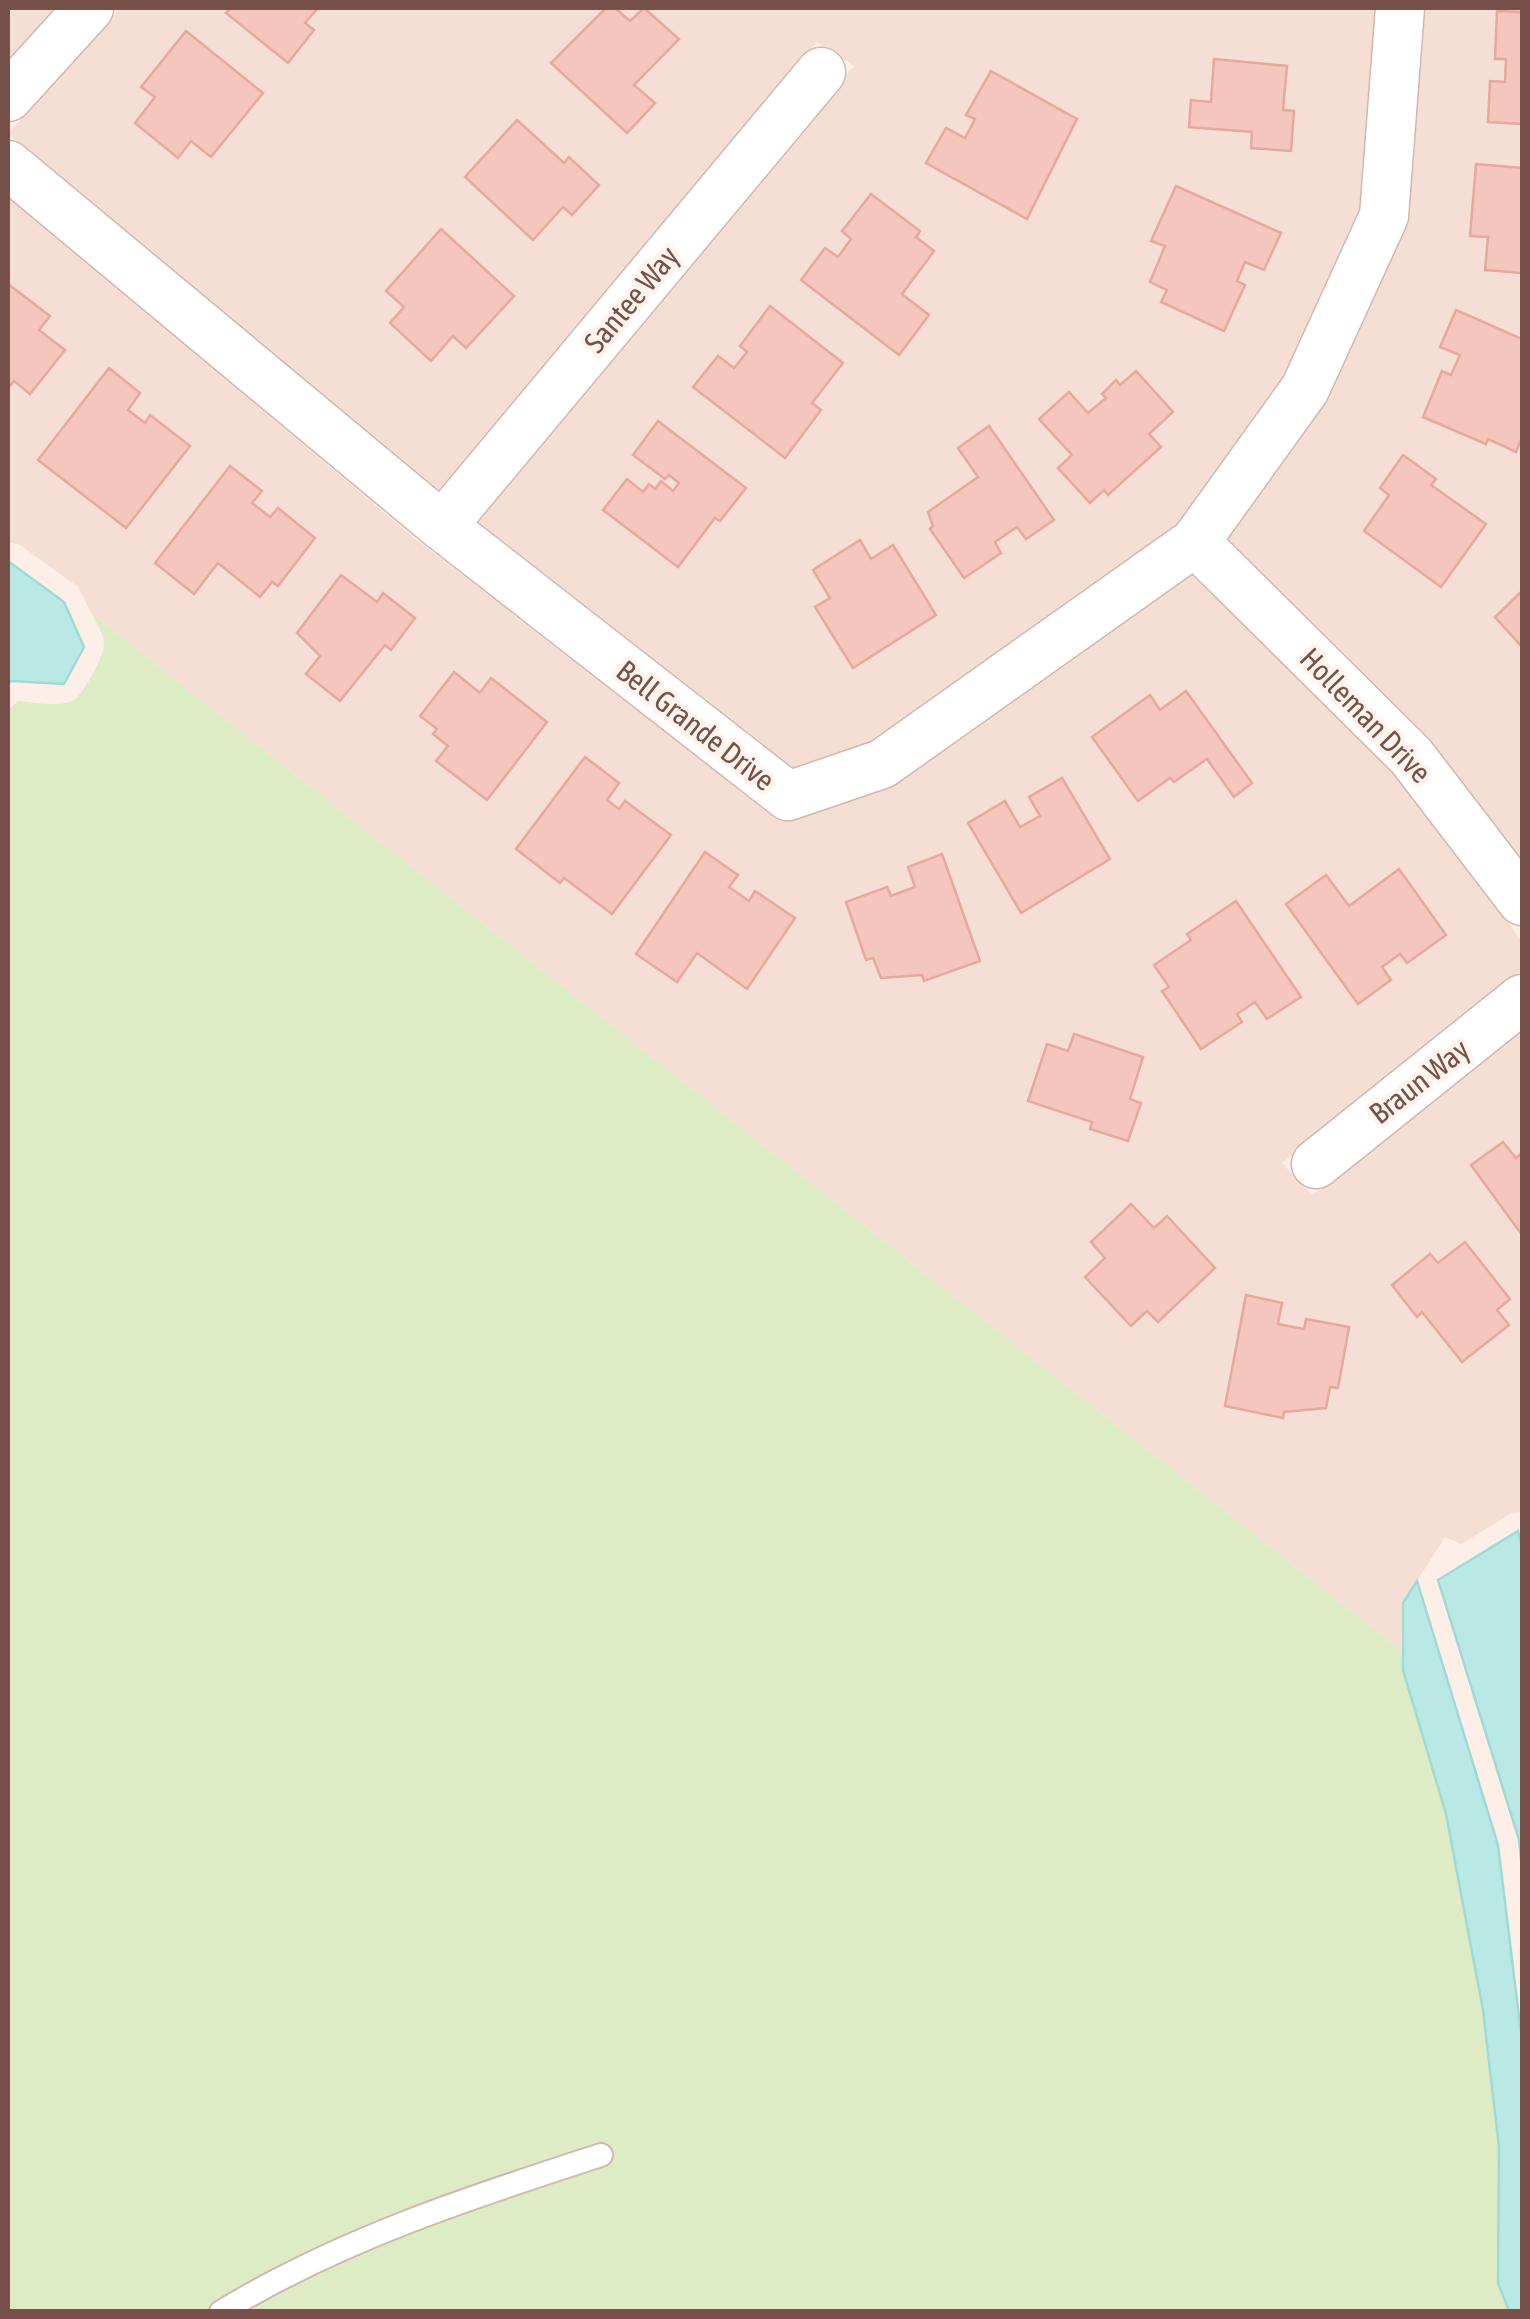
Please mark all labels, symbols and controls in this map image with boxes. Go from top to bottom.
street label: Santee Way [577,239,685,359]
street label: Holleman Drive [1294,641,1438,789]
street label: Bell Grande Drive [610,653,782,797]
street label: Braun Way [1363,1032,1475,1130]

